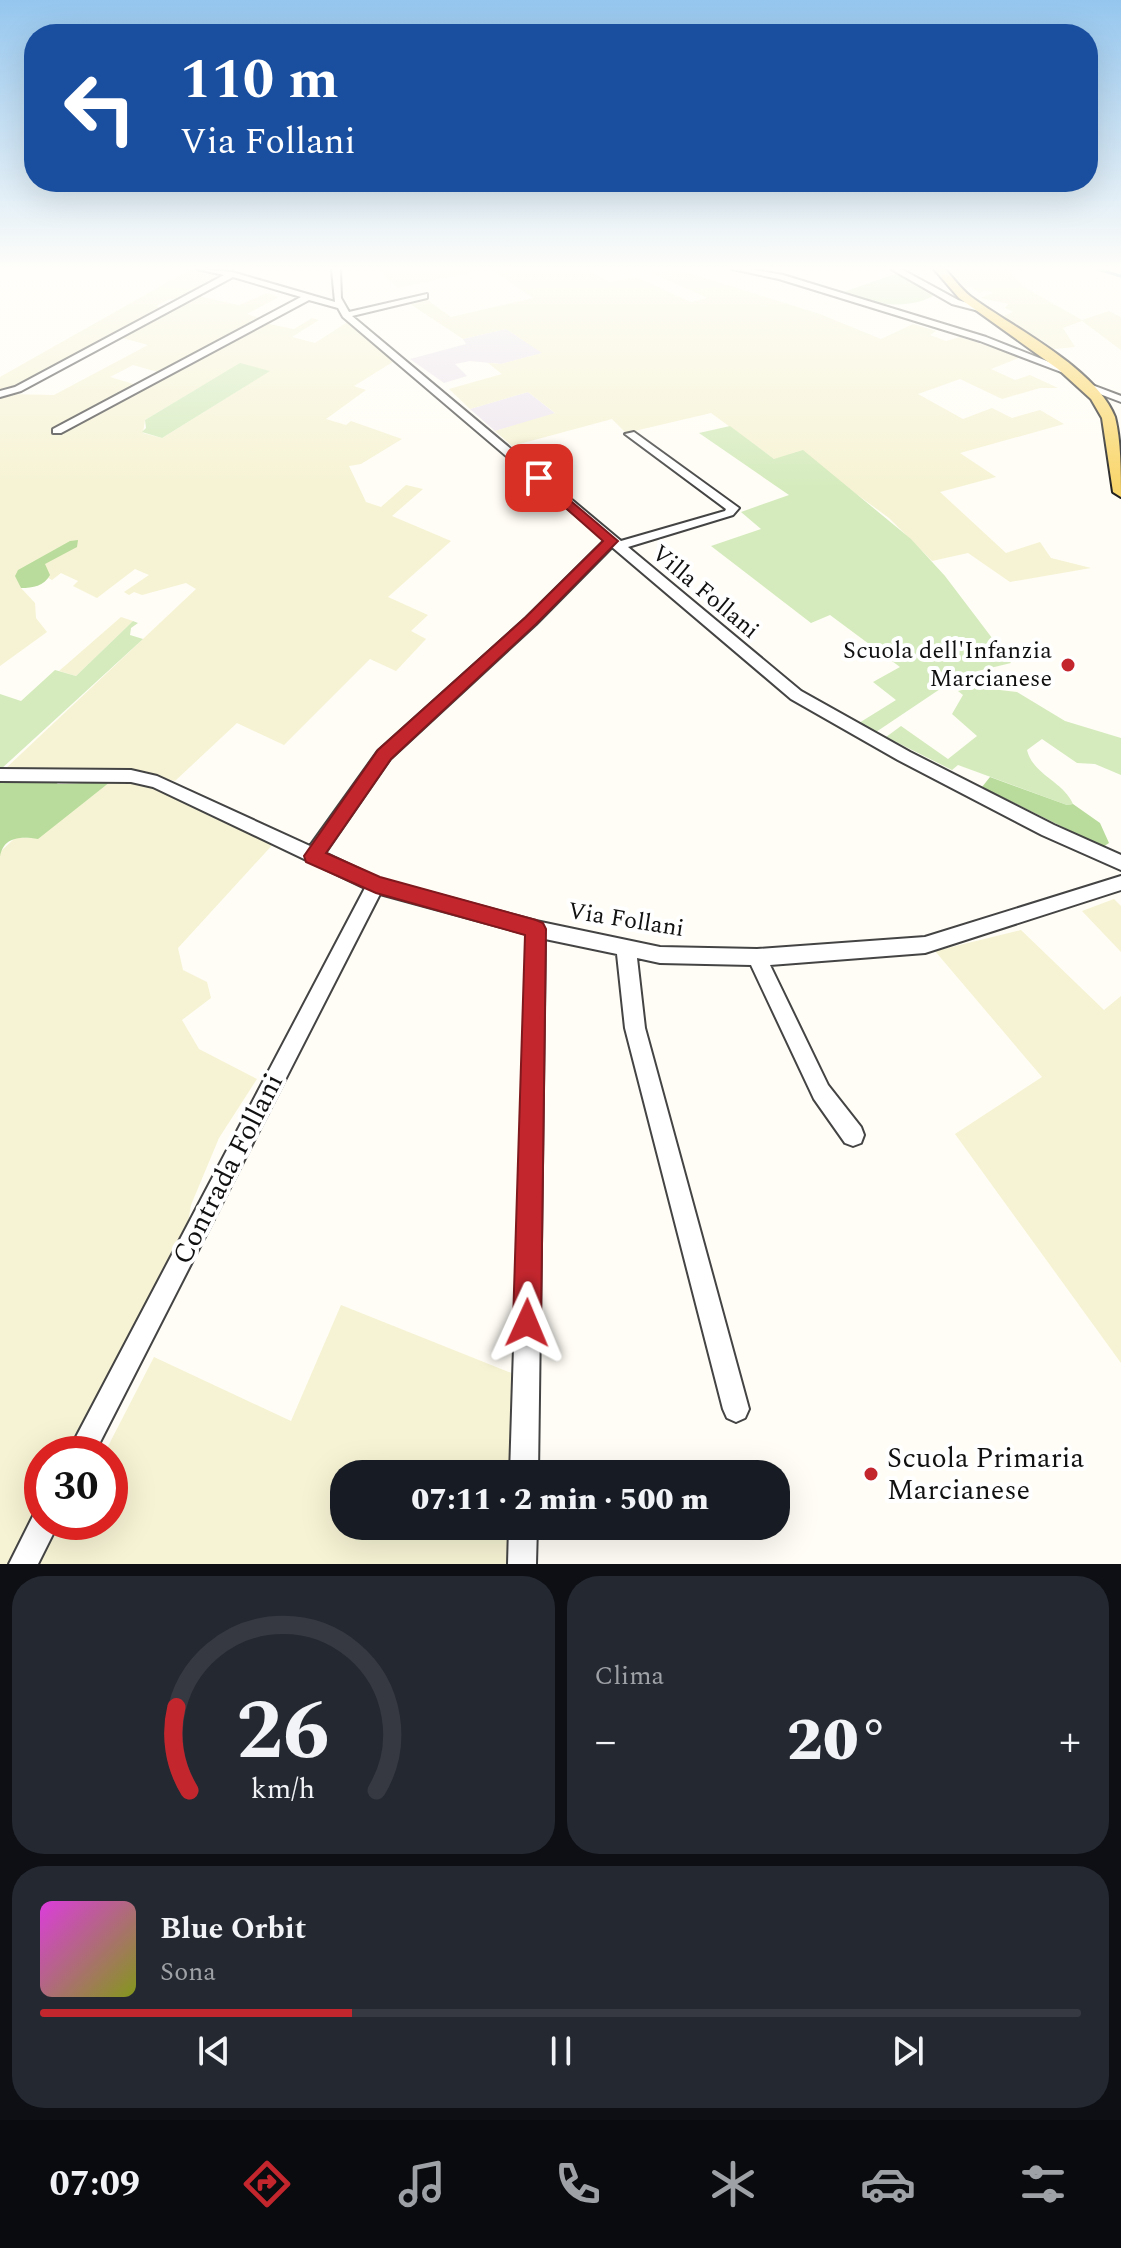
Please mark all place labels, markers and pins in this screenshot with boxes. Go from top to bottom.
pin [505,444,573,512]
place label: Scuola dell'Infanzia Marcianese [843,633,1052,697]
marker: Scuola dell'Infanzia Marcianese [1059,656,1077,674]
place label: Scuola Primaria Marcianese [887,1437,1085,1512]
marker: Scuola Primaria Marcianese [862,1465,880,1483]

